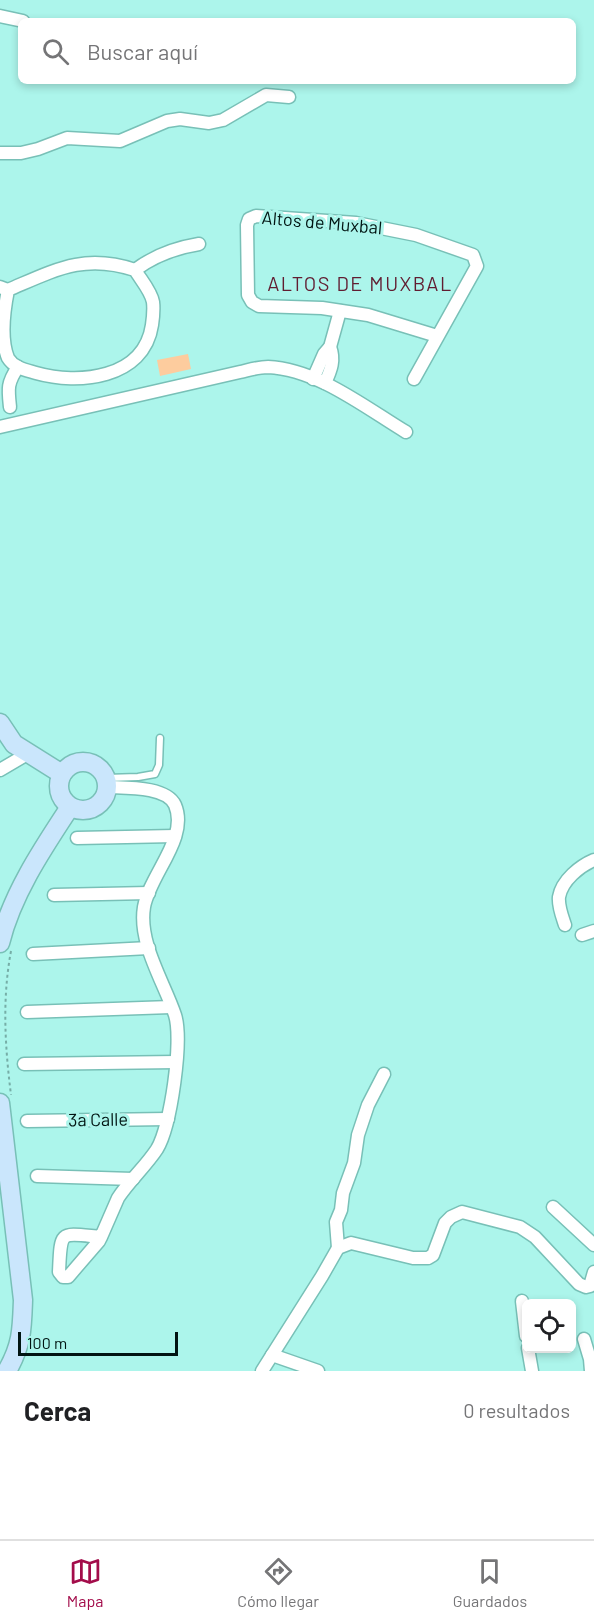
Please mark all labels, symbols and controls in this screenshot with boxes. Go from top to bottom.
search box [18,18,576,84]
icon: search [39,35,72,68]
text: Buscar aquí [87,38,198,64]
street label: Altos de Muxbal [261,206,383,238]
district label: ALTOS DE MUXBAL [267,271,453,295]
street label: 3a Calle [68,1107,128,1131]
map controls [522,1299,576,1353]
button: locate [522,1299,576,1353]
scale bar [18,1329,178,1356]
text: 100 m [27,1333,67,1352]
text: Cerca [24,1395,91,1426]
text: 0 resultados [463,1398,570,1422]
tab: Mapa [67,1555,103,1610]
tab: Cómo llegar [237,1555,319,1610]
tab: Guardados [453,1555,527,1610]

